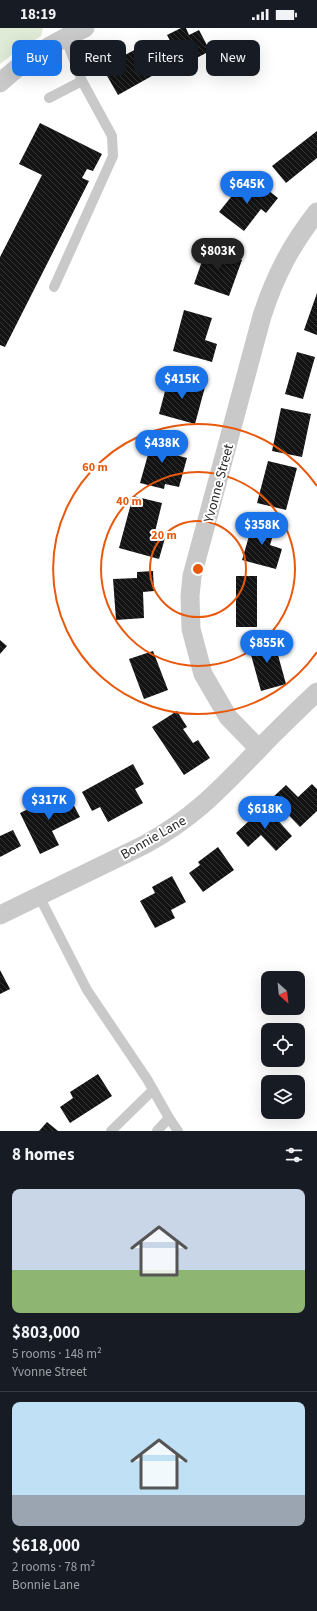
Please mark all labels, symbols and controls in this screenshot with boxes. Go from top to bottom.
text: 18:19 [20,4,56,25]
chip: Buy [12,40,62,76]
chip: Rent [70,40,126,76]
chip: Filters [134,40,198,76]
chip: New [206,40,260,76]
pin: $645K [219,171,275,205]
text: $645K [229,175,265,193]
pin: $803K [190,238,246,272]
text: $803K [200,242,236,260]
pin: $415K [154,366,210,400]
text: $415K [164,370,200,388]
pin: $438K [134,430,190,464]
text: $438K [144,434,180,452]
street label: Yvonne Street [199,441,239,526]
text: 60 m [82,459,108,476]
text: 40 m [116,493,142,510]
pin: $358K [234,512,290,546]
text: $358K [244,516,280,534]
text: 20 m [151,527,177,544]
centre of rings [191,562,205,576]
pin: $855K [239,630,295,664]
text: $855K [249,634,285,652]
pin: $317K [21,787,77,821]
text: $317K [31,791,67,809]
pin: $618K [237,796,293,830]
text: $618K [247,800,283,818]
street label: Bonnie Lane [117,811,190,865]
north arrow [261,971,305,1015]
map controls [261,971,305,1119]
button: locate [261,1023,305,1067]
button: layers [261,1075,305,1119]
text: 8 homes [12,1143,74,1167]
icon: filters [283,1144,305,1166]
icon: home [123,1215,195,1287]
text: $803,000 [12,1321,80,1345]
text: 5 rooms · 148 m² [12,1345,102,1363]
text: Yvonne Street [12,1363,87,1381]
icon: home [123,1428,195,1500]
text: $618,000 [12,1534,80,1558]
text: 2 rooms · 78 m² [12,1558,95,1576]
text: Bonnie Lane [12,1576,80,1594]

